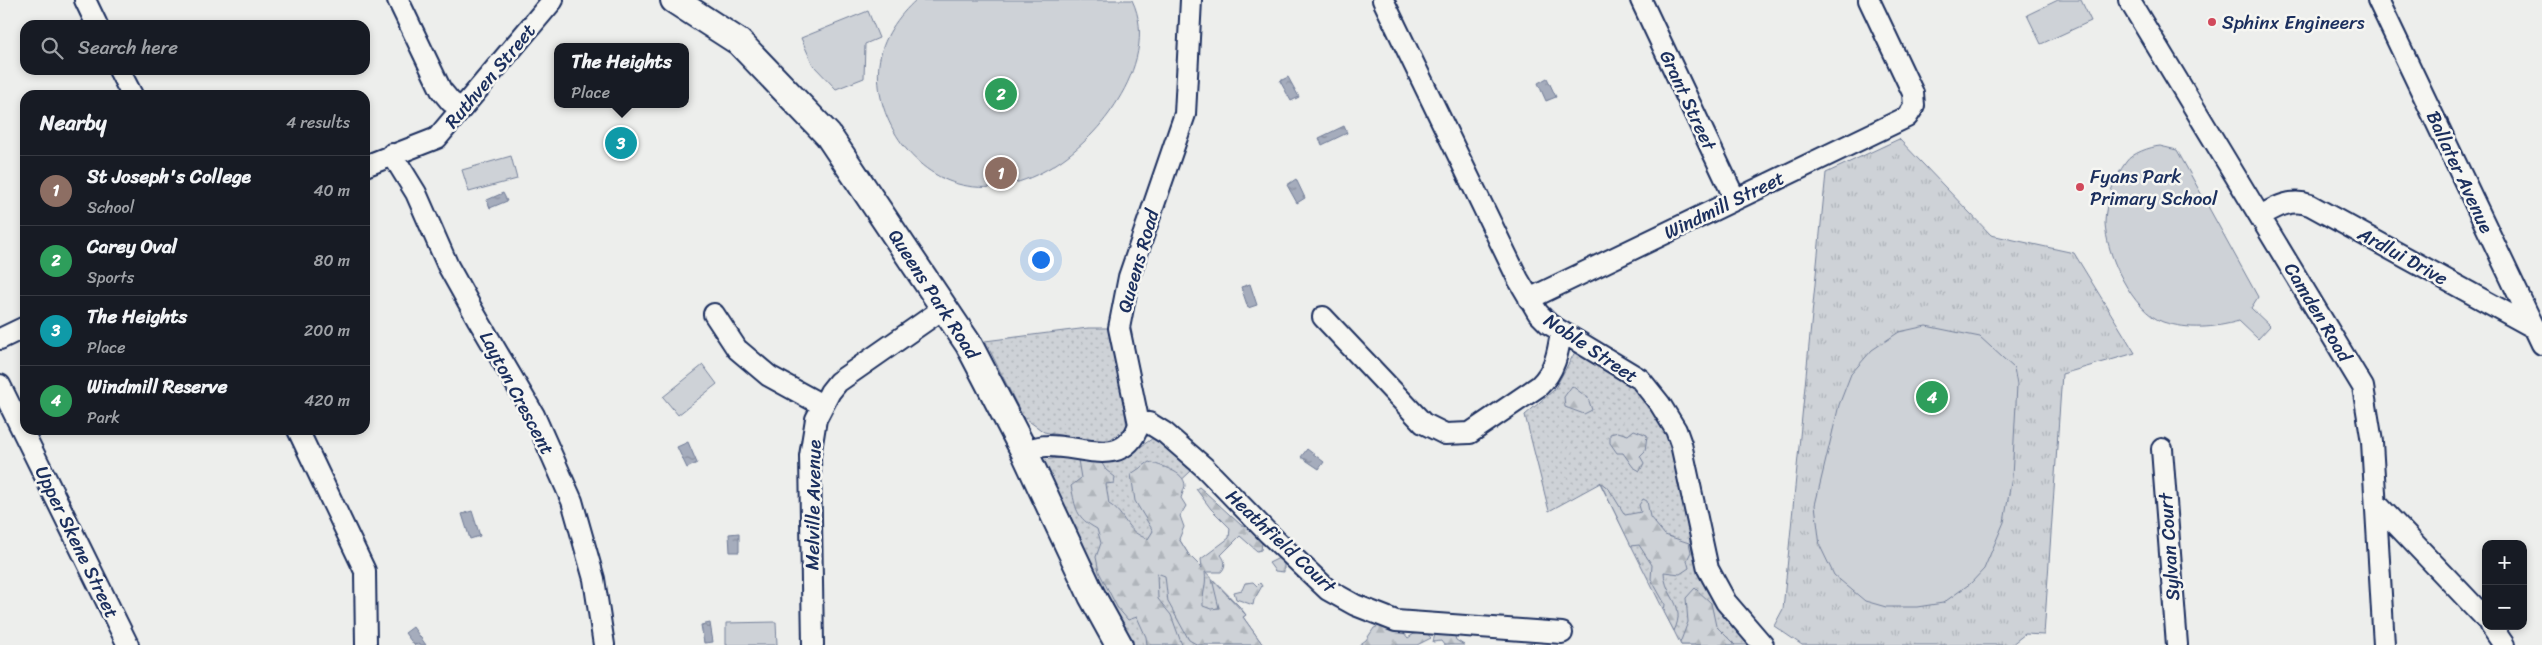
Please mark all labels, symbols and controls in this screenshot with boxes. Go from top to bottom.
place label: Sphinx Engineers [2222,6,2365,39]
street label: Ruthven Street [436,16,544,136]
marker: Sphinx Engineers [2206,16,2218,28]
search box [20,20,370,75]
text: Search here [78,31,178,64]
icon: search [38,34,66,62]
popup [554,43,689,108]
street label: Grant Street [1650,44,1726,157]
text: The Heights [571,45,672,78]
pin: 2 [985,75,1017,113]
text: Place [571,78,610,107]
text: Nearby [40,104,106,142]
street label: Ballater Avenue [2417,105,2503,239]
text: 4 results [286,108,350,137]
pin: 3 [605,124,637,162]
pin: 1 [985,154,1017,192]
text: St Joseph's College [87,160,251,193]
place label: Fyans Park Primary School [2090,160,2218,215]
street label: Windmill Street [1658,161,1790,249]
text: 1 [53,176,59,205]
text: 40 m [313,176,350,205]
marker: Fyans Park Primary School [2074,181,2086,193]
text: School [87,193,134,222]
street label: Queens Road [1108,204,1169,317]
street label: Ardlui Drive [2351,217,2455,295]
street label: Queens Park Road [879,222,989,367]
text: Carey Oval [87,230,177,263]
text: 2 [51,246,61,275]
text: 80 m [314,246,350,275]
your location [1028,247,1054,273]
street label: Camden Road [2275,256,2362,370]
text: Sports [87,263,134,292]
text: The Heights [87,300,187,333]
street label: Noble Street [1537,304,1645,392]
text: 3 [52,316,60,345]
text: 200 m [304,316,350,345]
street label: Layton Crescent [470,325,564,461]
text: Place [87,333,126,362]
text: Windmill Reserve [87,370,227,403]
pin: 4 [1916,378,1948,416]
text: 4 [51,386,61,415]
text: 420 m [304,386,350,415]
text: Park [87,403,120,432]
street label: Melville Avenue [795,440,831,570]
street label: Upper Skene Street [26,460,128,624]
street label: Heathfield Court [1218,481,1345,602]
street label: Sylvan Court [2149,491,2189,602]
map controls [2482,540,2527,630]
button: + [2482,540,2527,585]
button: − [2482,585,2527,630]

